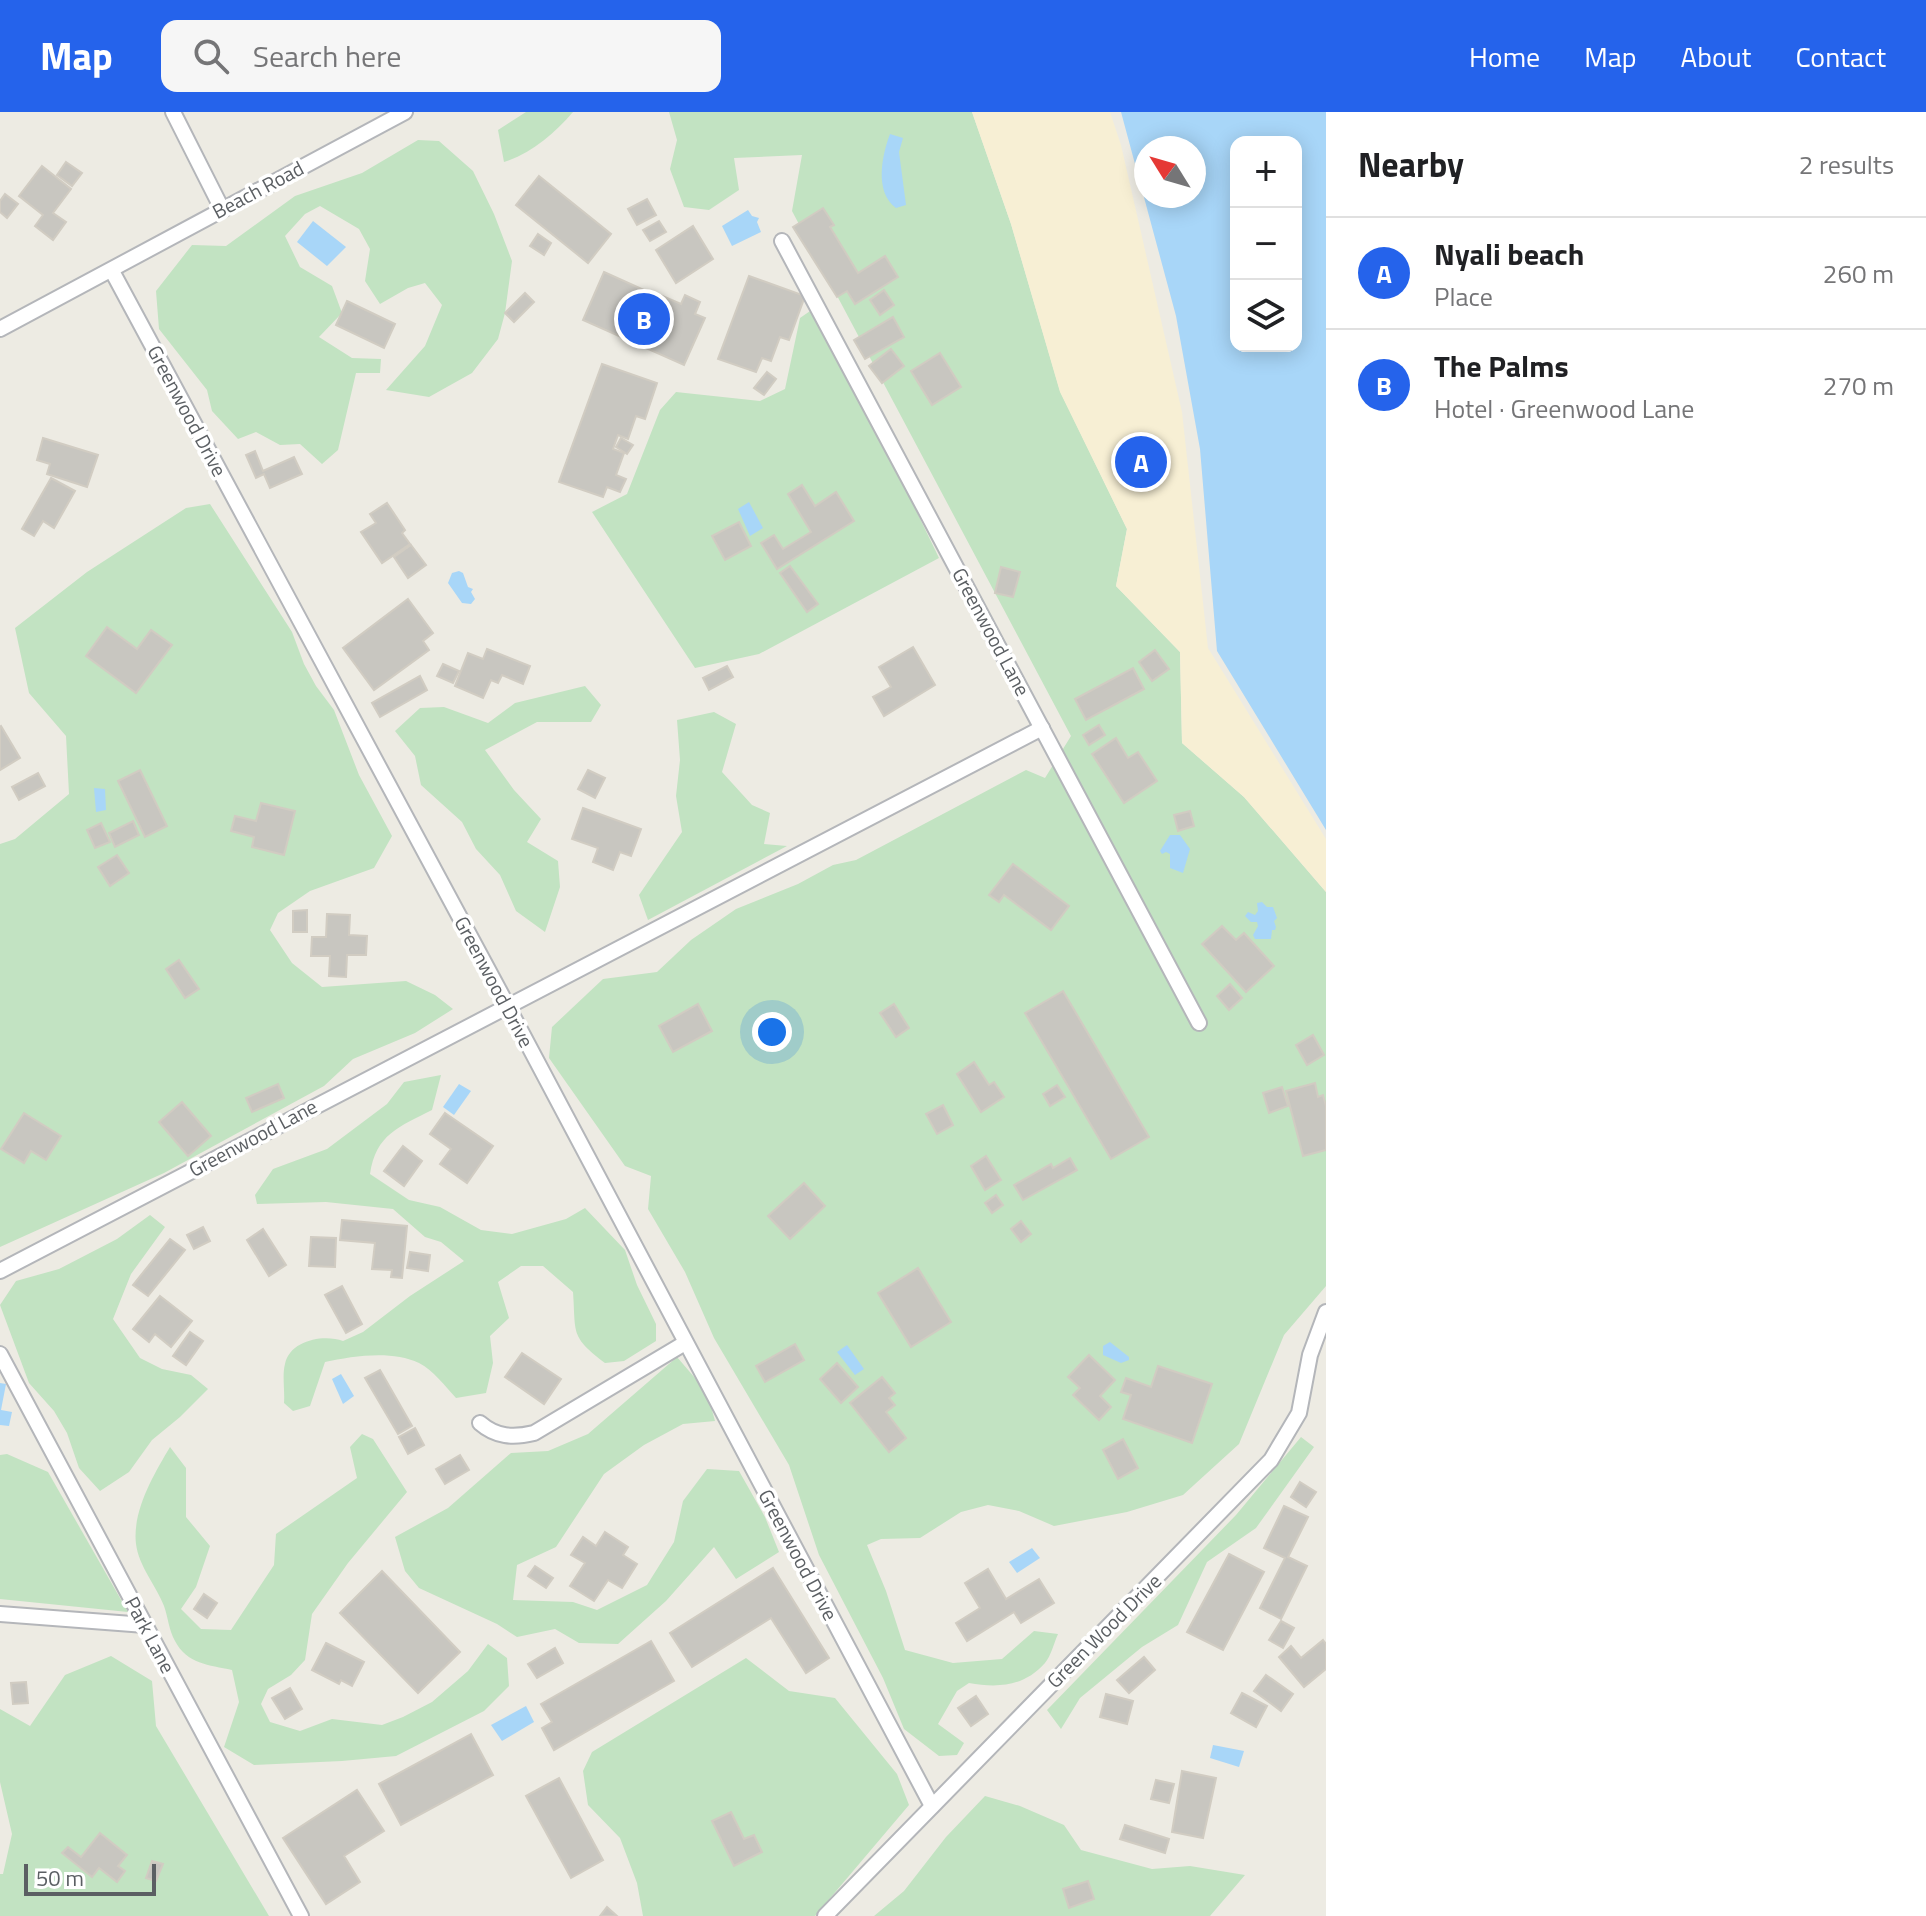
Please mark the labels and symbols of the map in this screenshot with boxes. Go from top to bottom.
north arrow [1134,136,1206,208]
street label: Beach Road [207,152,309,227]
pin: B [618,289,670,349]
street label: Greenwood Drive [140,340,235,482]
pin: A [1115,432,1167,492]
street label: Greenwood Lane [945,562,1038,702]
street label: Greenwood Drive [447,911,542,1053]
your location [752,1012,792,1052]
street label: Greenwood Lane [183,1091,323,1184]
street label: Greenwood Drive [751,1484,846,1626]
street label: Green Wood Drive [1039,1566,1168,1695]
street label: Park Lane [117,1591,184,1679]
scale bar [24,1860,156,1896]

